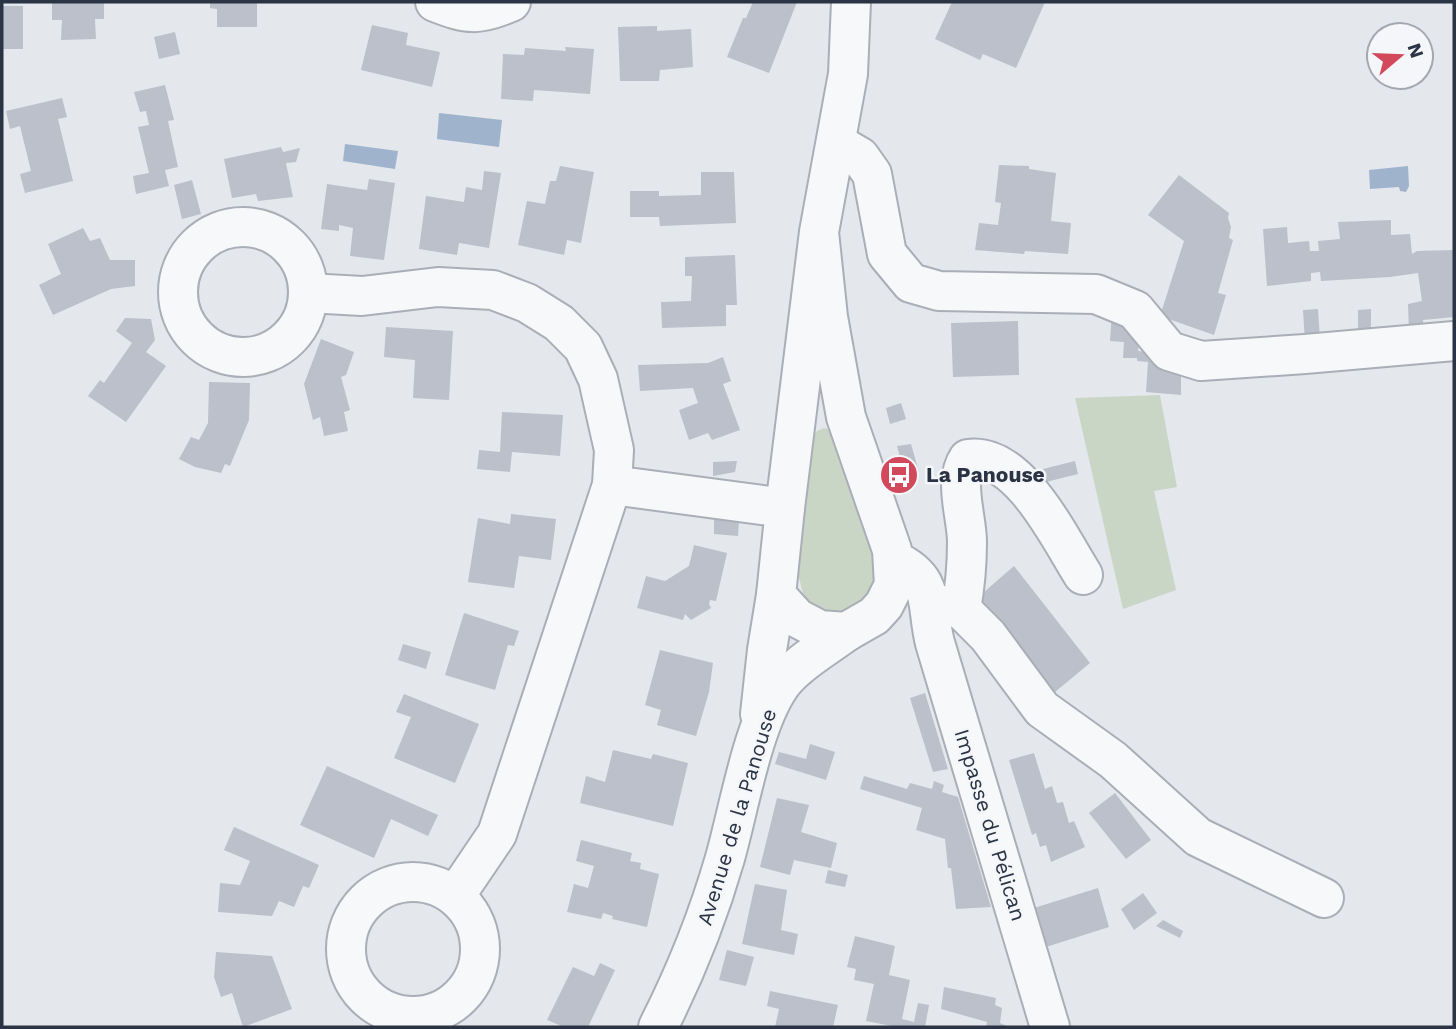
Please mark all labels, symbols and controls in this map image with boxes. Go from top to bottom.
north arrow [1365,21,1435,91]
text: N [1402,40,1429,61]
bus stop icon: La Panouse [878,454,920,496]
place label: La Panouse [926,462,1045,487]
street label: Avenue de la Panouse [692,705,781,928]
street label: Impasse du Pélican [949,726,1032,924]

